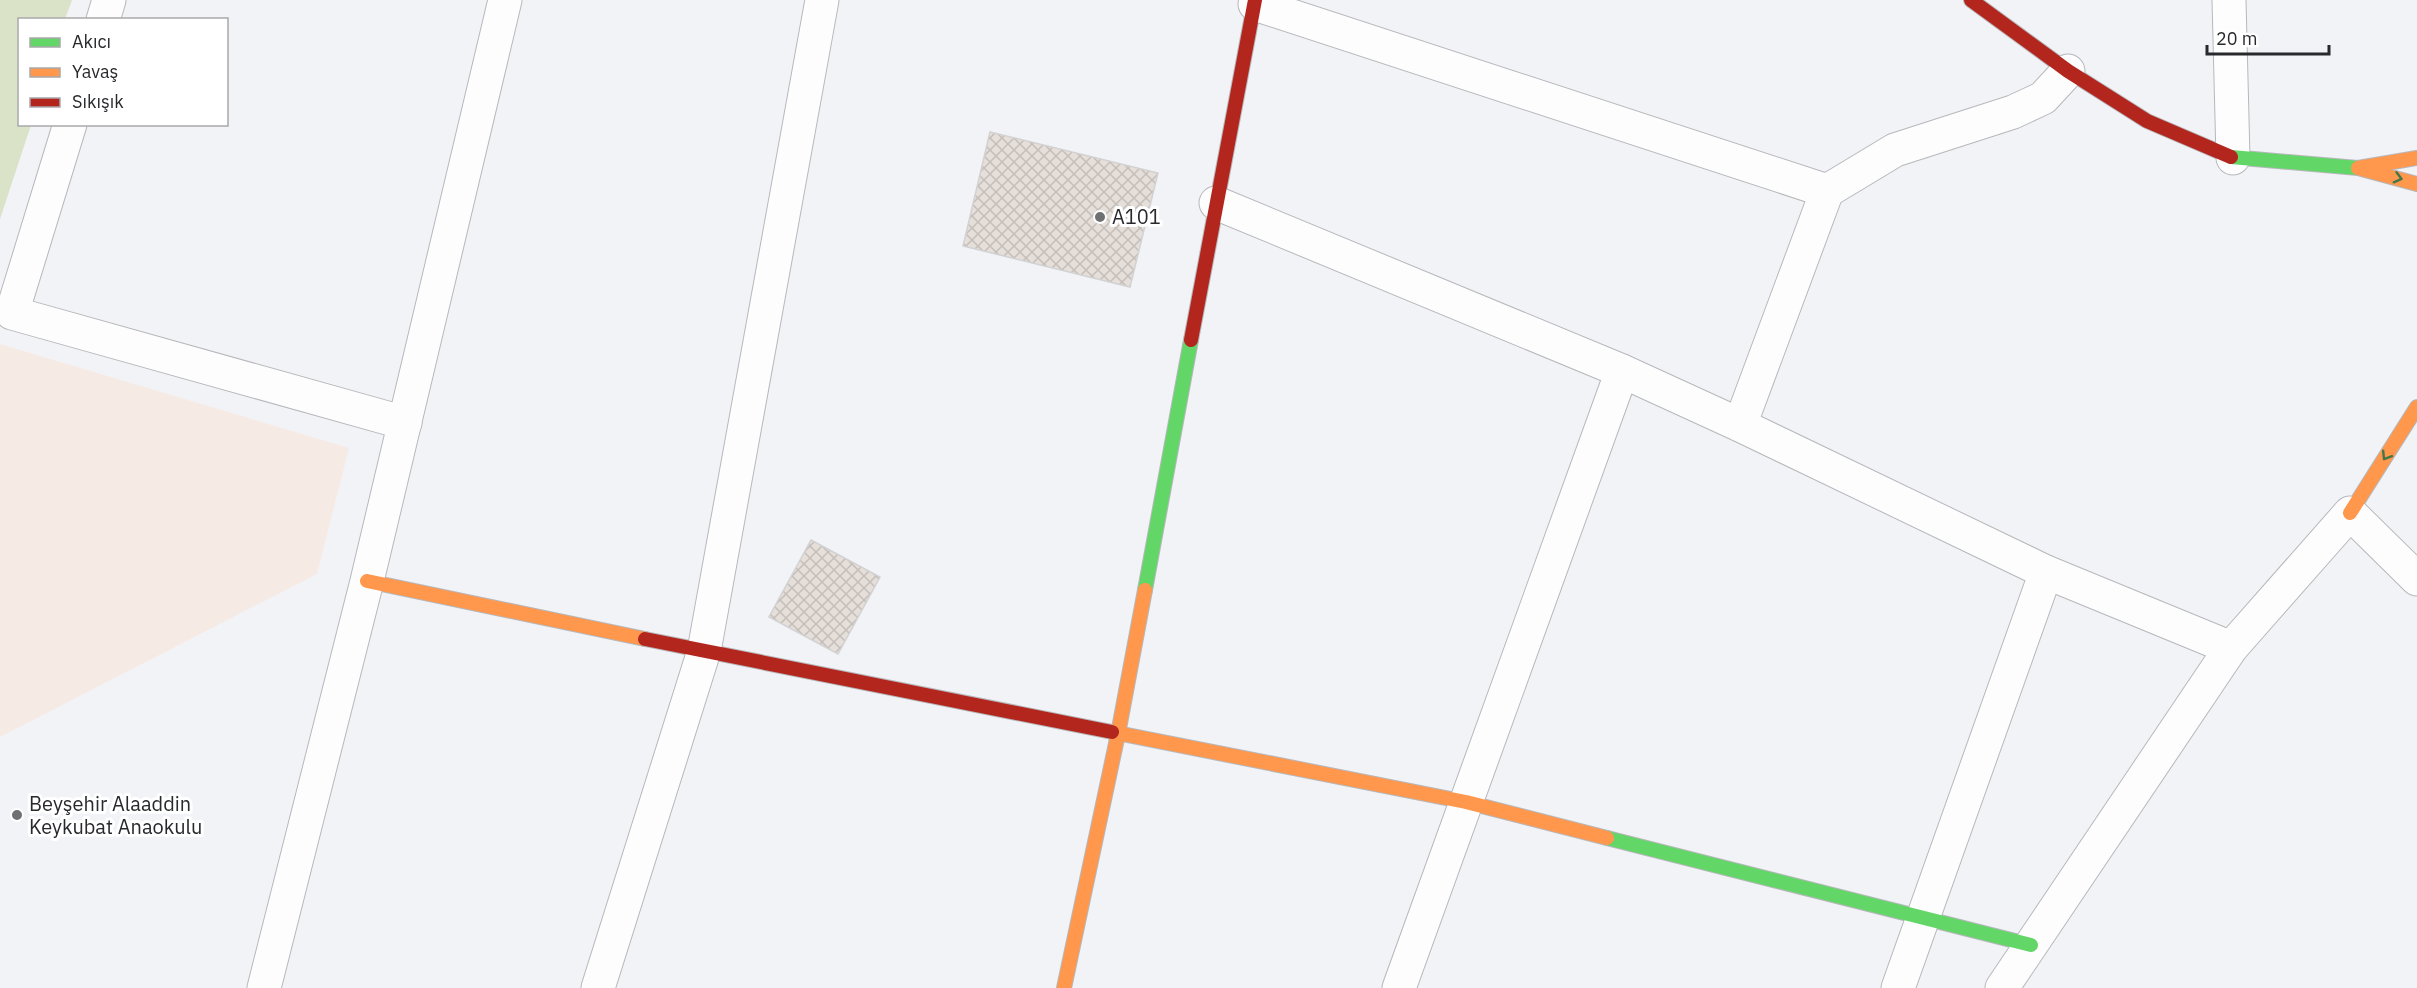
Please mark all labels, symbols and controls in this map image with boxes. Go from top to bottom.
legend [18,18,228,126]
scale bar [2207,18,2328,56]
text: 20 m [2216,27,2258,50]
text: Akıcı [72,30,111,53]
text: Yavaş [72,60,118,83]
text: Sıkışık [72,90,124,113]
one-way arrow [2392,171,2402,184]
place label: A101 [1112,203,1161,230]
marker: A101 [1093,210,1107,224]
one-way arrow [2382,450,2393,461]
place label: Beyşehir Alaaddin Keykubat Anaokulu [29,790,202,840]
marker: Beyşehir Alaaddin Keykubat Anaokulu [10,808,24,822]

